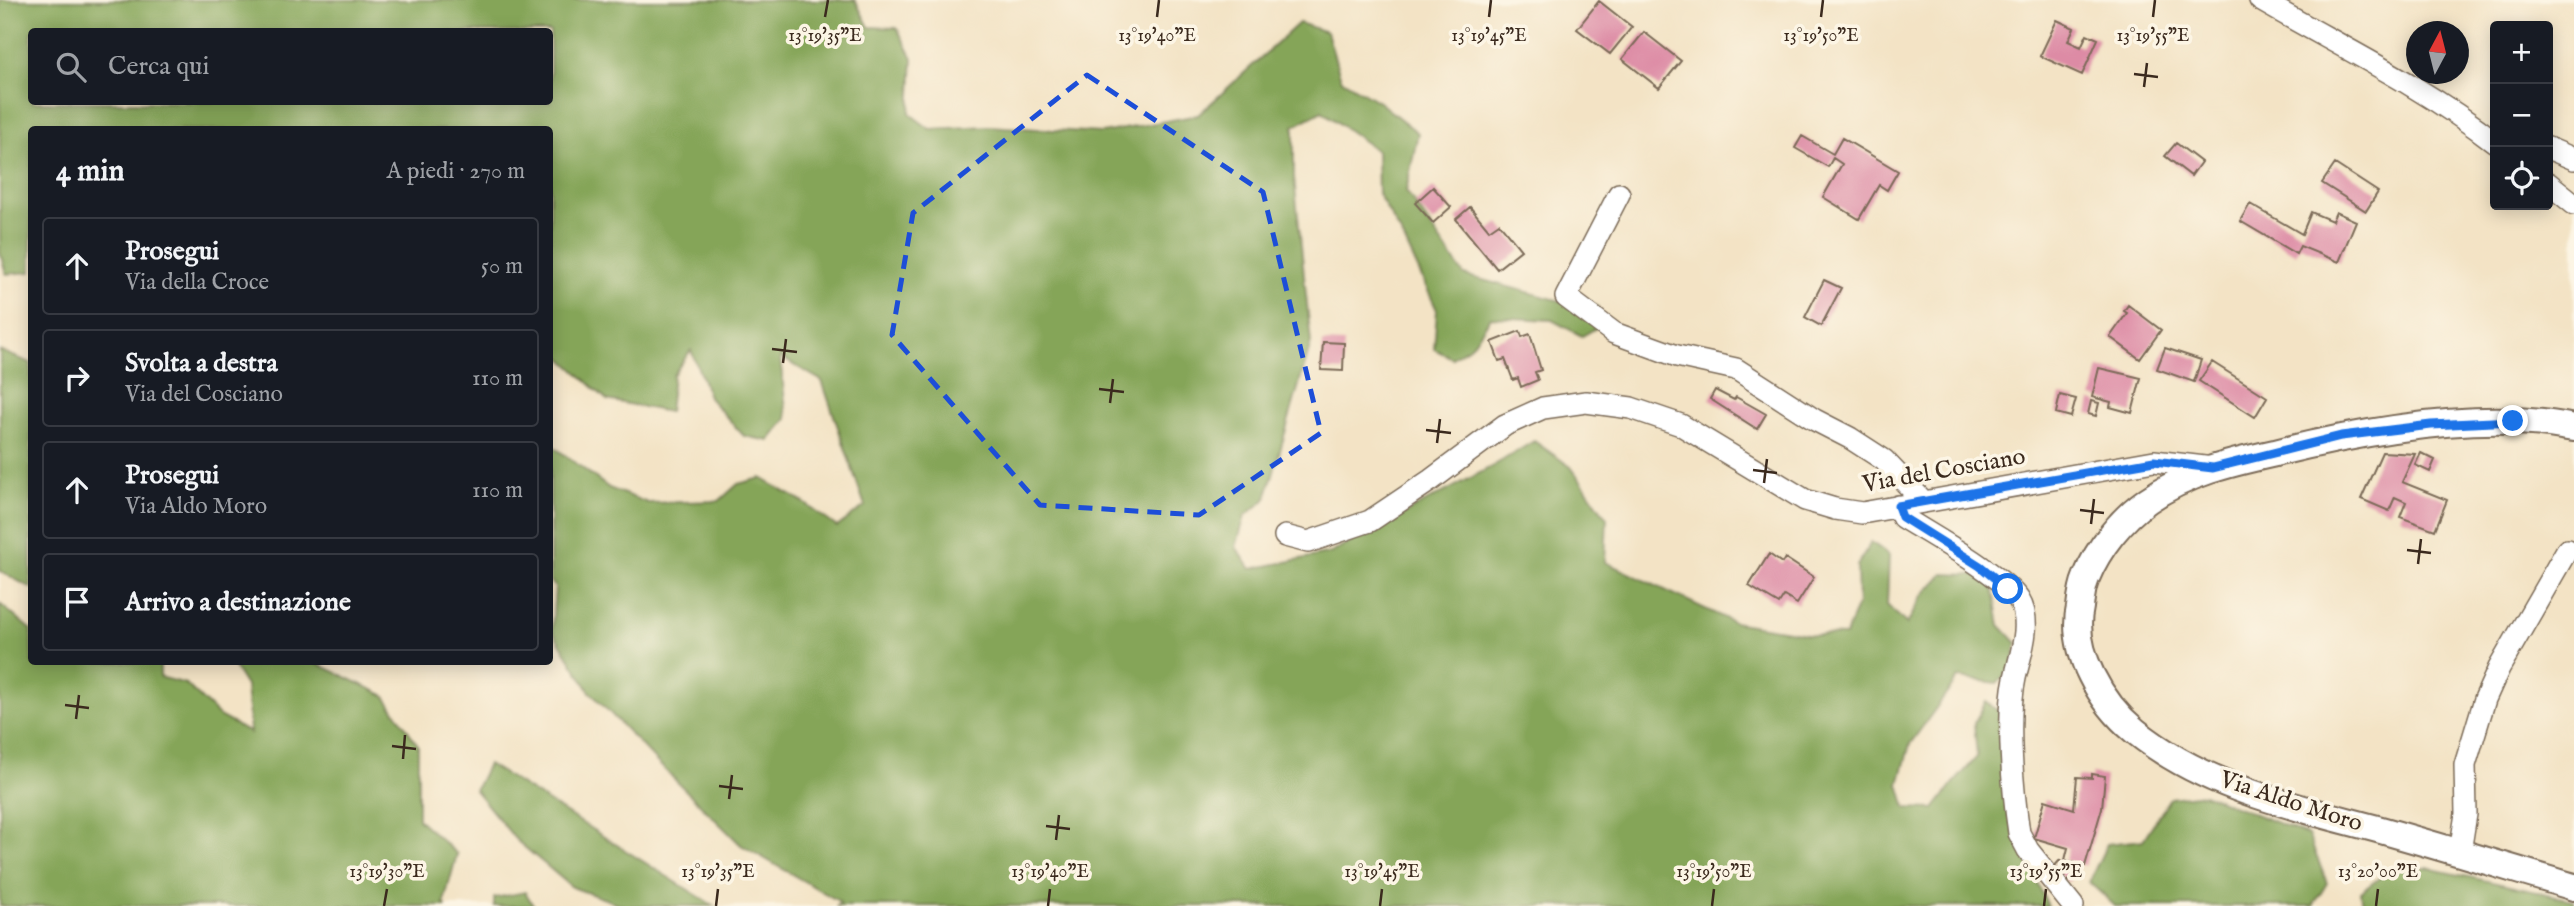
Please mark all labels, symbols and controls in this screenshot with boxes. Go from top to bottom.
north arrow [2406,21,2469,84]
map controls [2490,21,2553,210]
button: + [2490,21,2553,84]
text: 13°19'35"E [788,25,862,48]
text: 13°19'40"E [1118,25,1196,48]
text: 13°19'45"E [1451,25,1527,48]
text: 13°19'50"E [1783,25,1859,48]
text: 13°19'55"E [2116,25,2190,48]
search box [28,28,553,105]
icon: search [52,48,90,86]
text: Cerca qui [108,50,209,83]
button: − [2490,84,2553,147]
button: locate [2490,147,2553,210]
text: 4 min [56,153,124,191]
text: A piedi · 270 m [387,157,525,186]
text: Prosegui [125,235,219,268]
icon: ahead [58,247,96,285]
text: 50 m [481,252,523,281]
text: Via della Croce [125,268,269,297]
text: Svolta a destra [125,347,278,380]
icon: right [58,359,96,397]
text: 110 m [472,364,523,393]
text: Via del Cosciano [125,380,283,409]
route end [2497,405,2528,436]
street label: Via del Cosciano [1859,441,2028,501]
text: Prosegui [125,459,219,492]
icon: ahead [58,471,96,509]
text: 110 m [472,476,523,505]
text: Via Aldo Moro [125,492,267,521]
route start [1992,573,2023,604]
icon: arrive [58,583,96,621]
text: Arrivo a destinazione [125,586,351,619]
street label: Via Aldo Moro [2215,764,2366,840]
text: 13°19'30"E [349,861,425,884]
text: 13°19'35"E [681,861,755,884]
text: 13°19'40"E [1011,861,1089,884]
text: 13°19'45"E [1344,861,1420,884]
text: 13°19'50"E [1676,861,1752,884]
text: 13°19'55"E [2009,861,2083,884]
text: 13°20'00"E [2338,861,2418,884]

